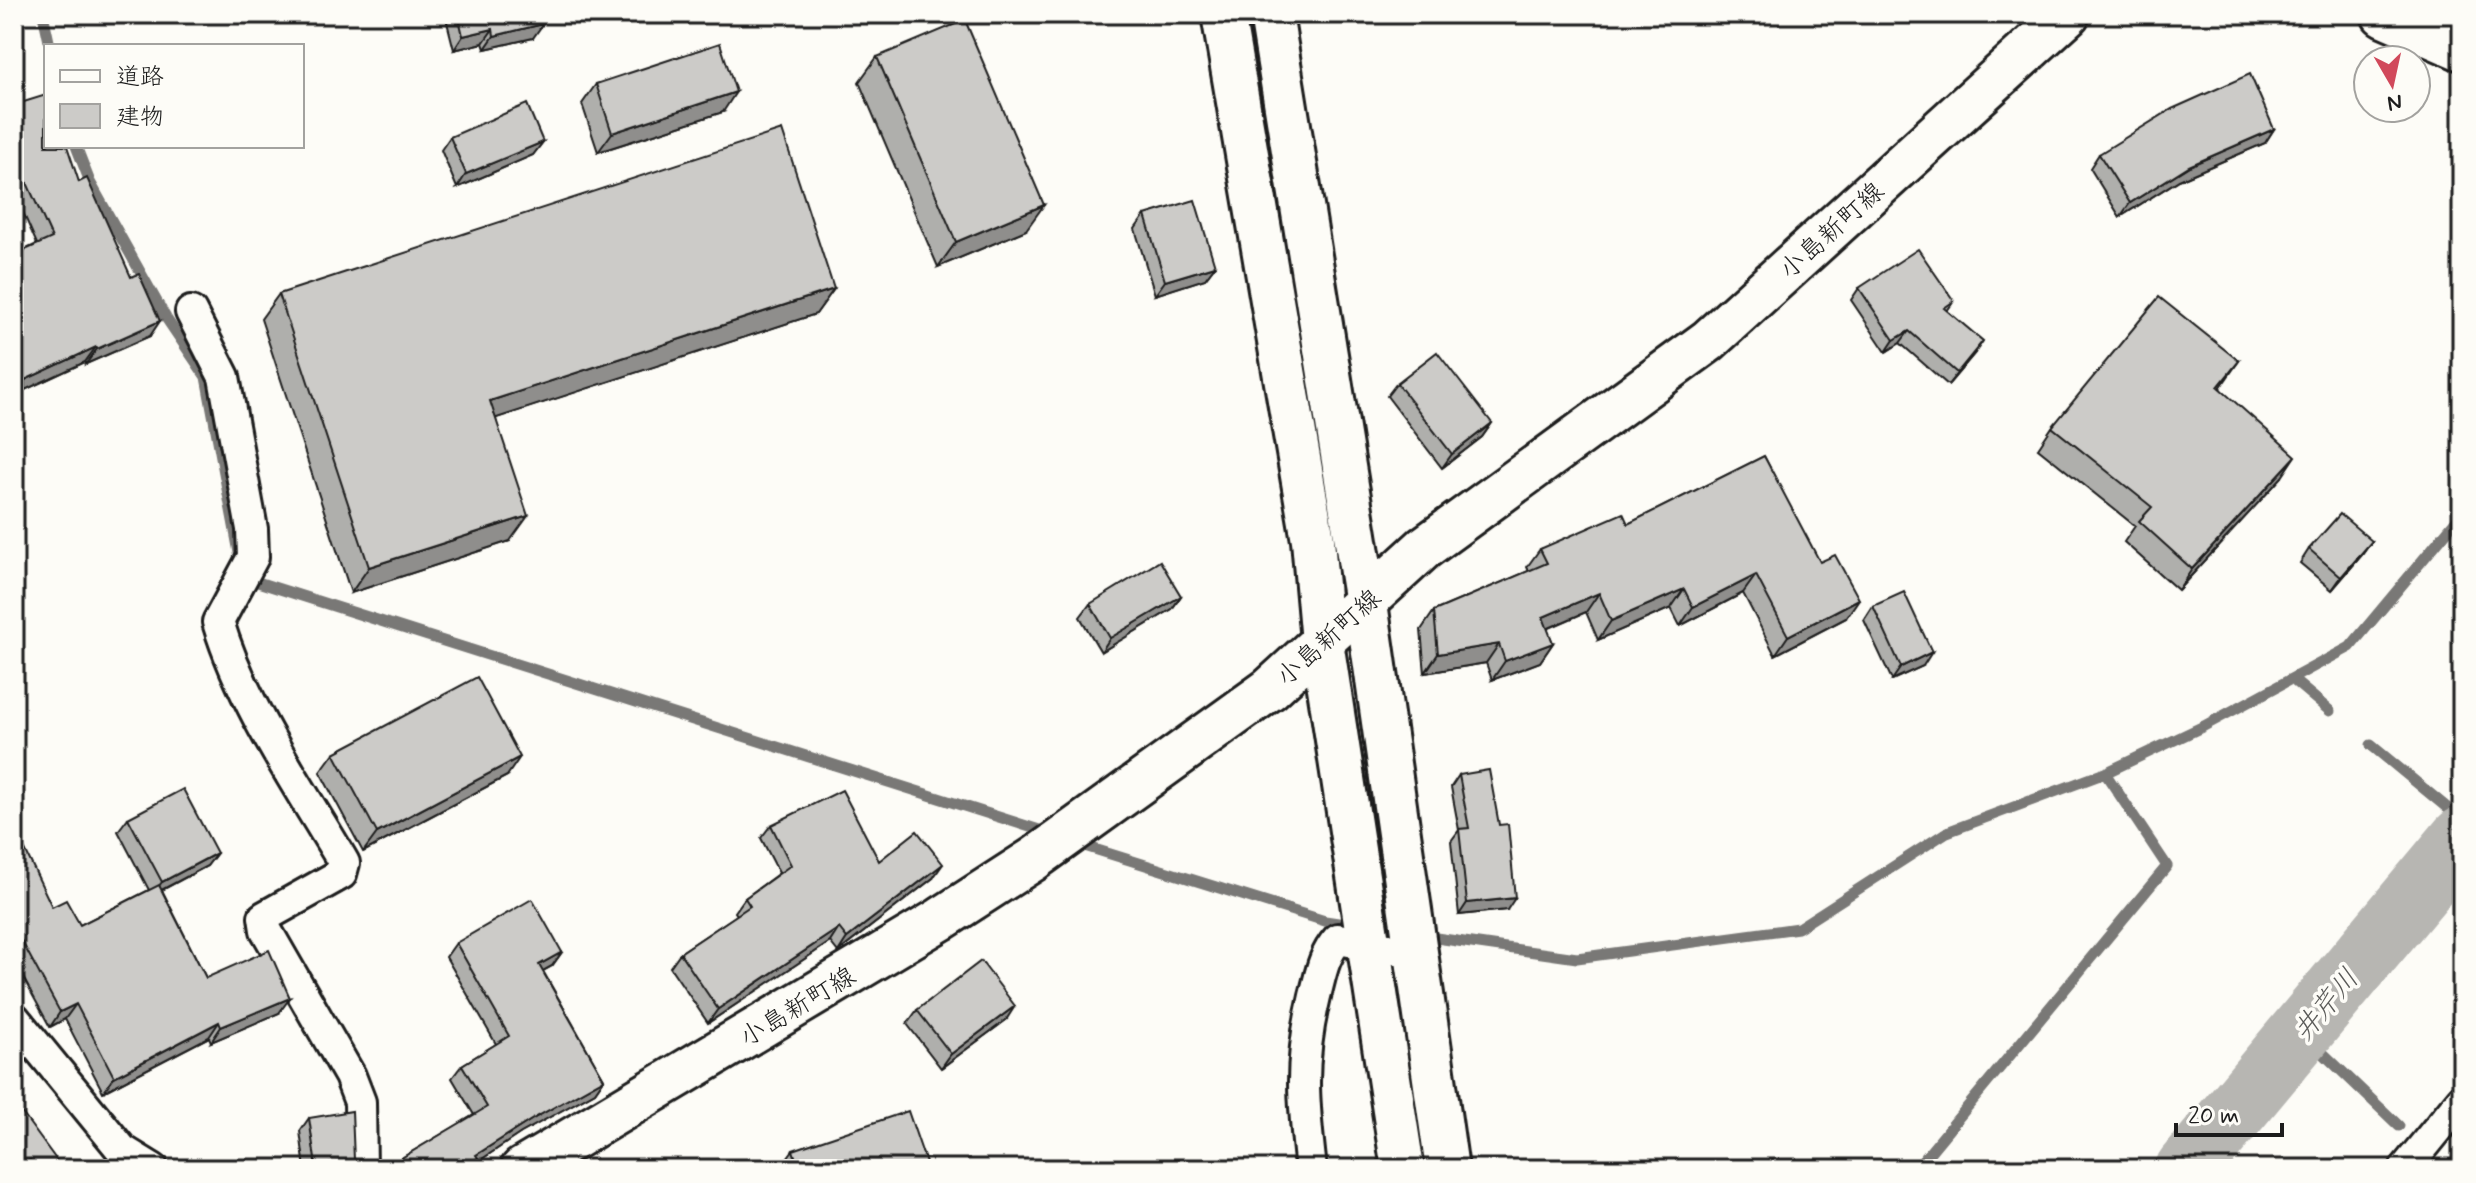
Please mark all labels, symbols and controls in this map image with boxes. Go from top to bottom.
legend [44,44,304,148]
north arrow [2352,44,2432,124]
text: 道路 [116,62,164,93]
text: N [2385,87,2404,117]
text: 建物 [116,102,164,133]
street label: 小島新町線 [1773,175,1892,288]
street label: 小島新町線 [1270,582,1389,695]
street label: 小島新町線 [734,960,863,1056]
water label: 井芹川 [2286,962,2368,1050]
scale bar [2176,1087,2282,1137]
text: 20 m [2188,1101,2239,1132]

